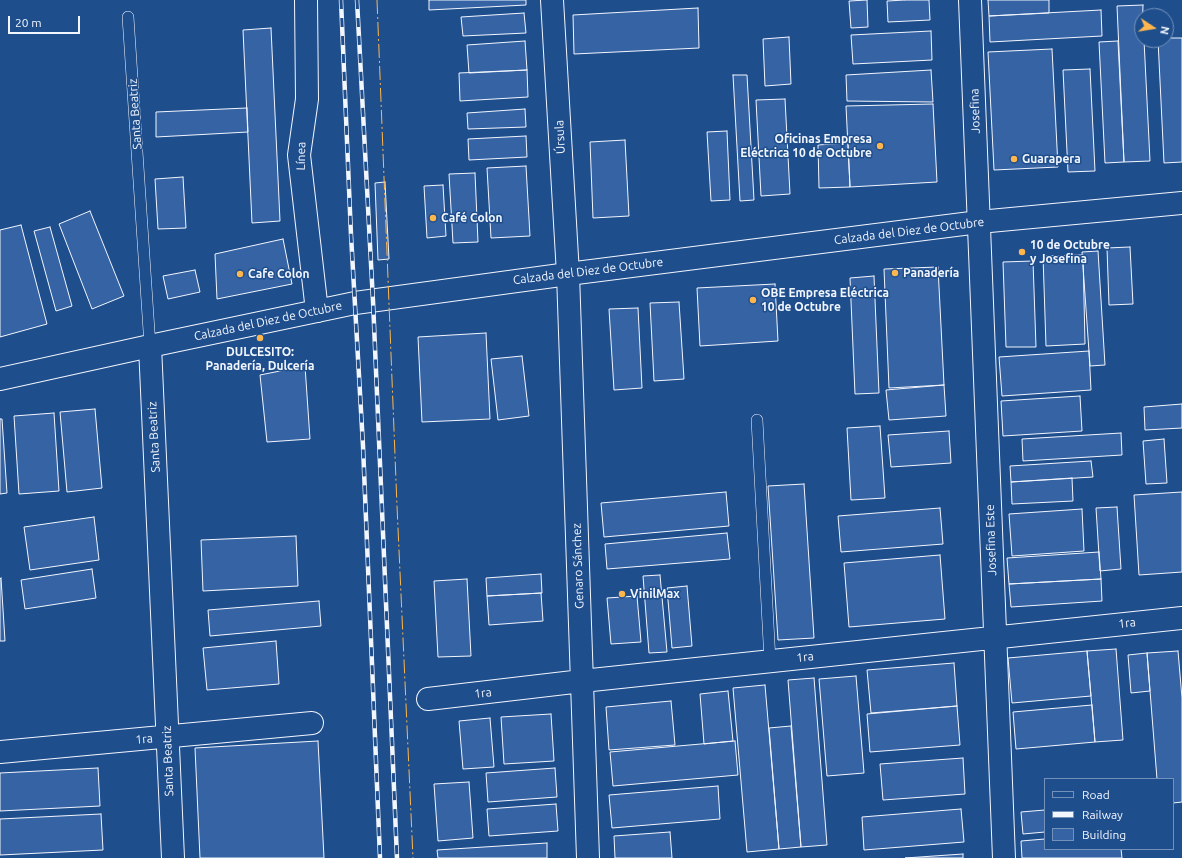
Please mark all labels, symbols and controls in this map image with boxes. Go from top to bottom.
scale bar [10,8,82,34]
north arrow [1134,8,1174,48]
text: 20 m [15,16,42,29]
text: N [1158,25,1171,36]
street label: Santa Beatriz [125,78,145,150]
street label: Josefina [967,88,983,134]
street label: Úrsula [552,120,568,154]
place label: Oficinas Empresa Eléctrica 10 de Octubre [740,132,872,160]
marker: Oficinas Empresa Eléctrica 10 de Octubre [875,141,885,151]
street label: Línea [294,142,308,170]
place label: Guarapera [1022,152,1081,166]
marker: Guarapera [1009,154,1019,164]
place label: Café Colon [441,211,503,225]
marker: Café Colon [428,213,438,223]
street label: Calzada del Diez de Octubre [833,215,985,247]
place label: 10 de Octubre y Josefina [1030,238,1110,266]
marker: 10 de Octubre y Josefina [1017,247,1027,257]
street label: Calzada del Diez de Octubre [512,255,664,287]
place label: Panadería [903,266,959,280]
place label: Cafe Colon [248,267,310,281]
marker: Panadería [890,268,900,278]
marker: Cafe Colon [235,269,245,279]
place label: OBE Empresa Eléctrica 10 de Octubre [761,286,889,314]
marker: OBE Empresa Eléctrica 10 de Octubre [748,295,758,305]
street label: Calzada del Diez de Octubre [193,298,343,344]
marker: DULCESITO: Panadería, Dulcería [255,333,265,343]
place label: DULCESITO: Panadería, Dulcería [206,345,314,373]
street label: Santa Beatriz [145,401,163,473]
street label: Josefina Este [983,504,999,576]
street label: Genaro Sánchez [569,523,587,609]
place label: VinilMax [630,587,680,601]
marker: VinilMax [617,589,627,599]
street label: 1ra [1118,615,1136,631]
street label: 1ra [796,649,814,665]
street label: 1ra [473,685,493,701]
street label: Santa Beatriz [160,725,176,797]
street label: 1ra [135,731,153,747]
legend [1044,778,1174,850]
text: Road [1082,788,1110,801]
text: Railway [1082,808,1123,821]
text: Building [1082,828,1126,841]

